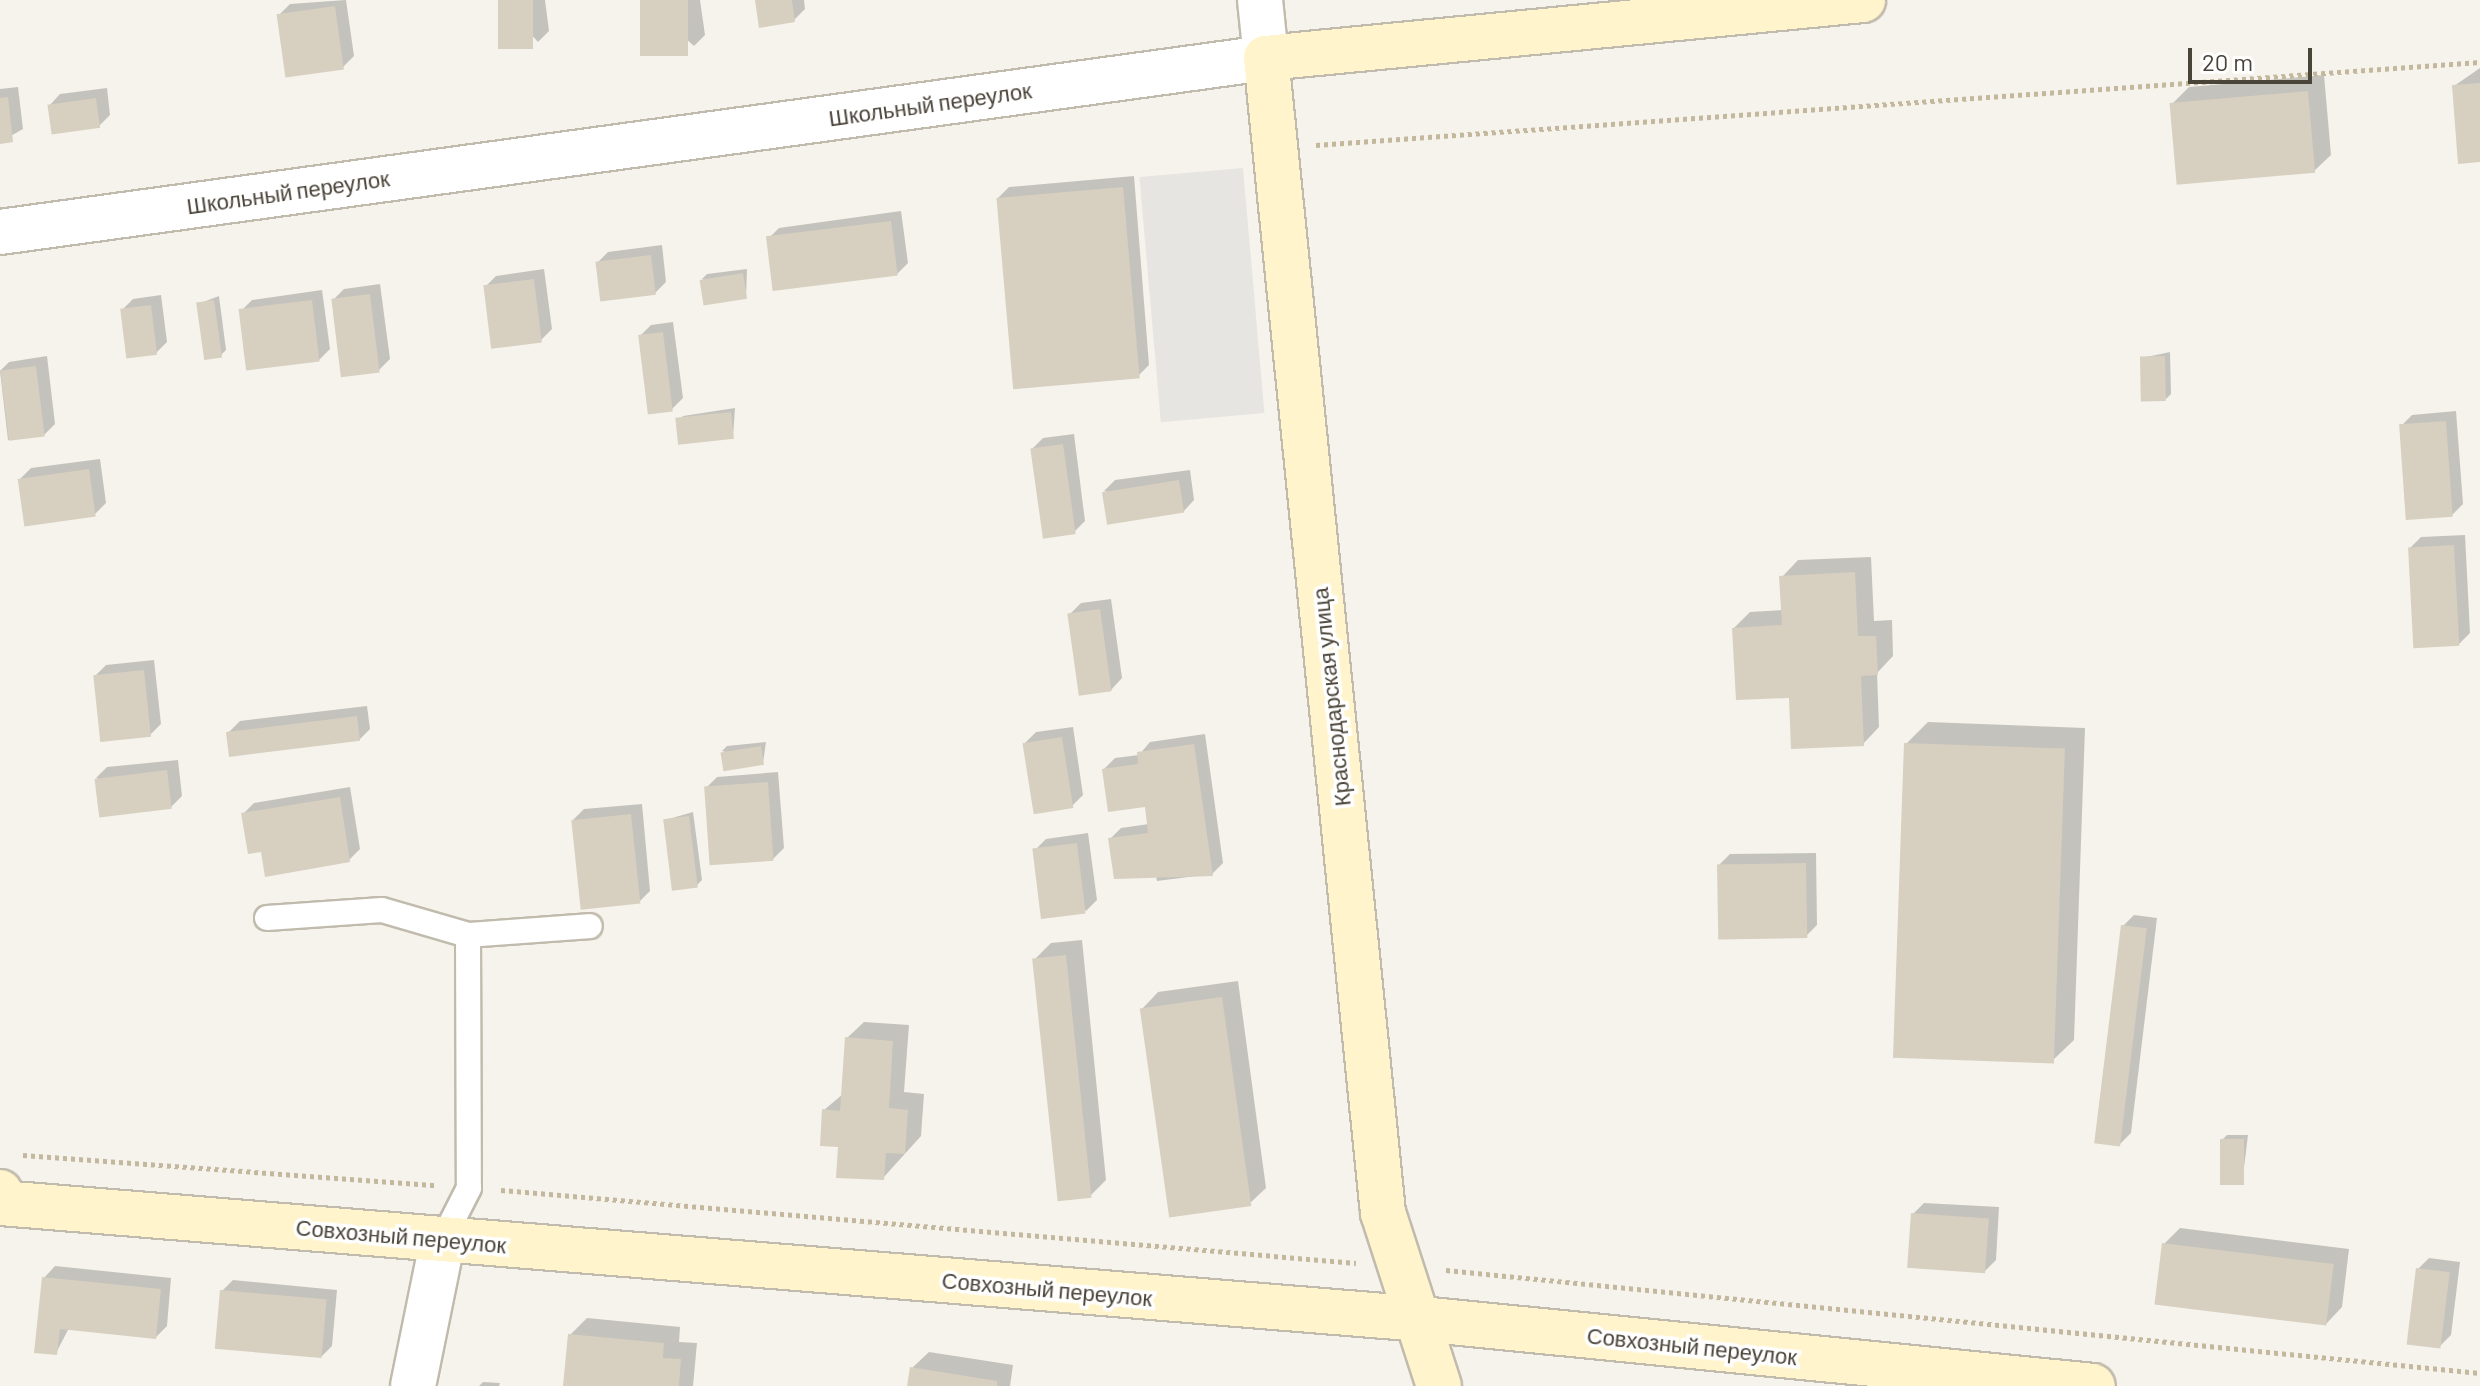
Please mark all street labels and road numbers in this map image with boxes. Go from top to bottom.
street label: Школьный переулок [827,77,1033,131]
street label: Школьный переулок [185,165,391,219]
street label: Краснодарская улица [1306,586,1356,808]
street label: Совхозный переулок [295,1214,507,1258]
street label: Совхозный переулок [941,1267,1153,1311]
street label: Совхозный переулок [1586,1322,1798,1370]

